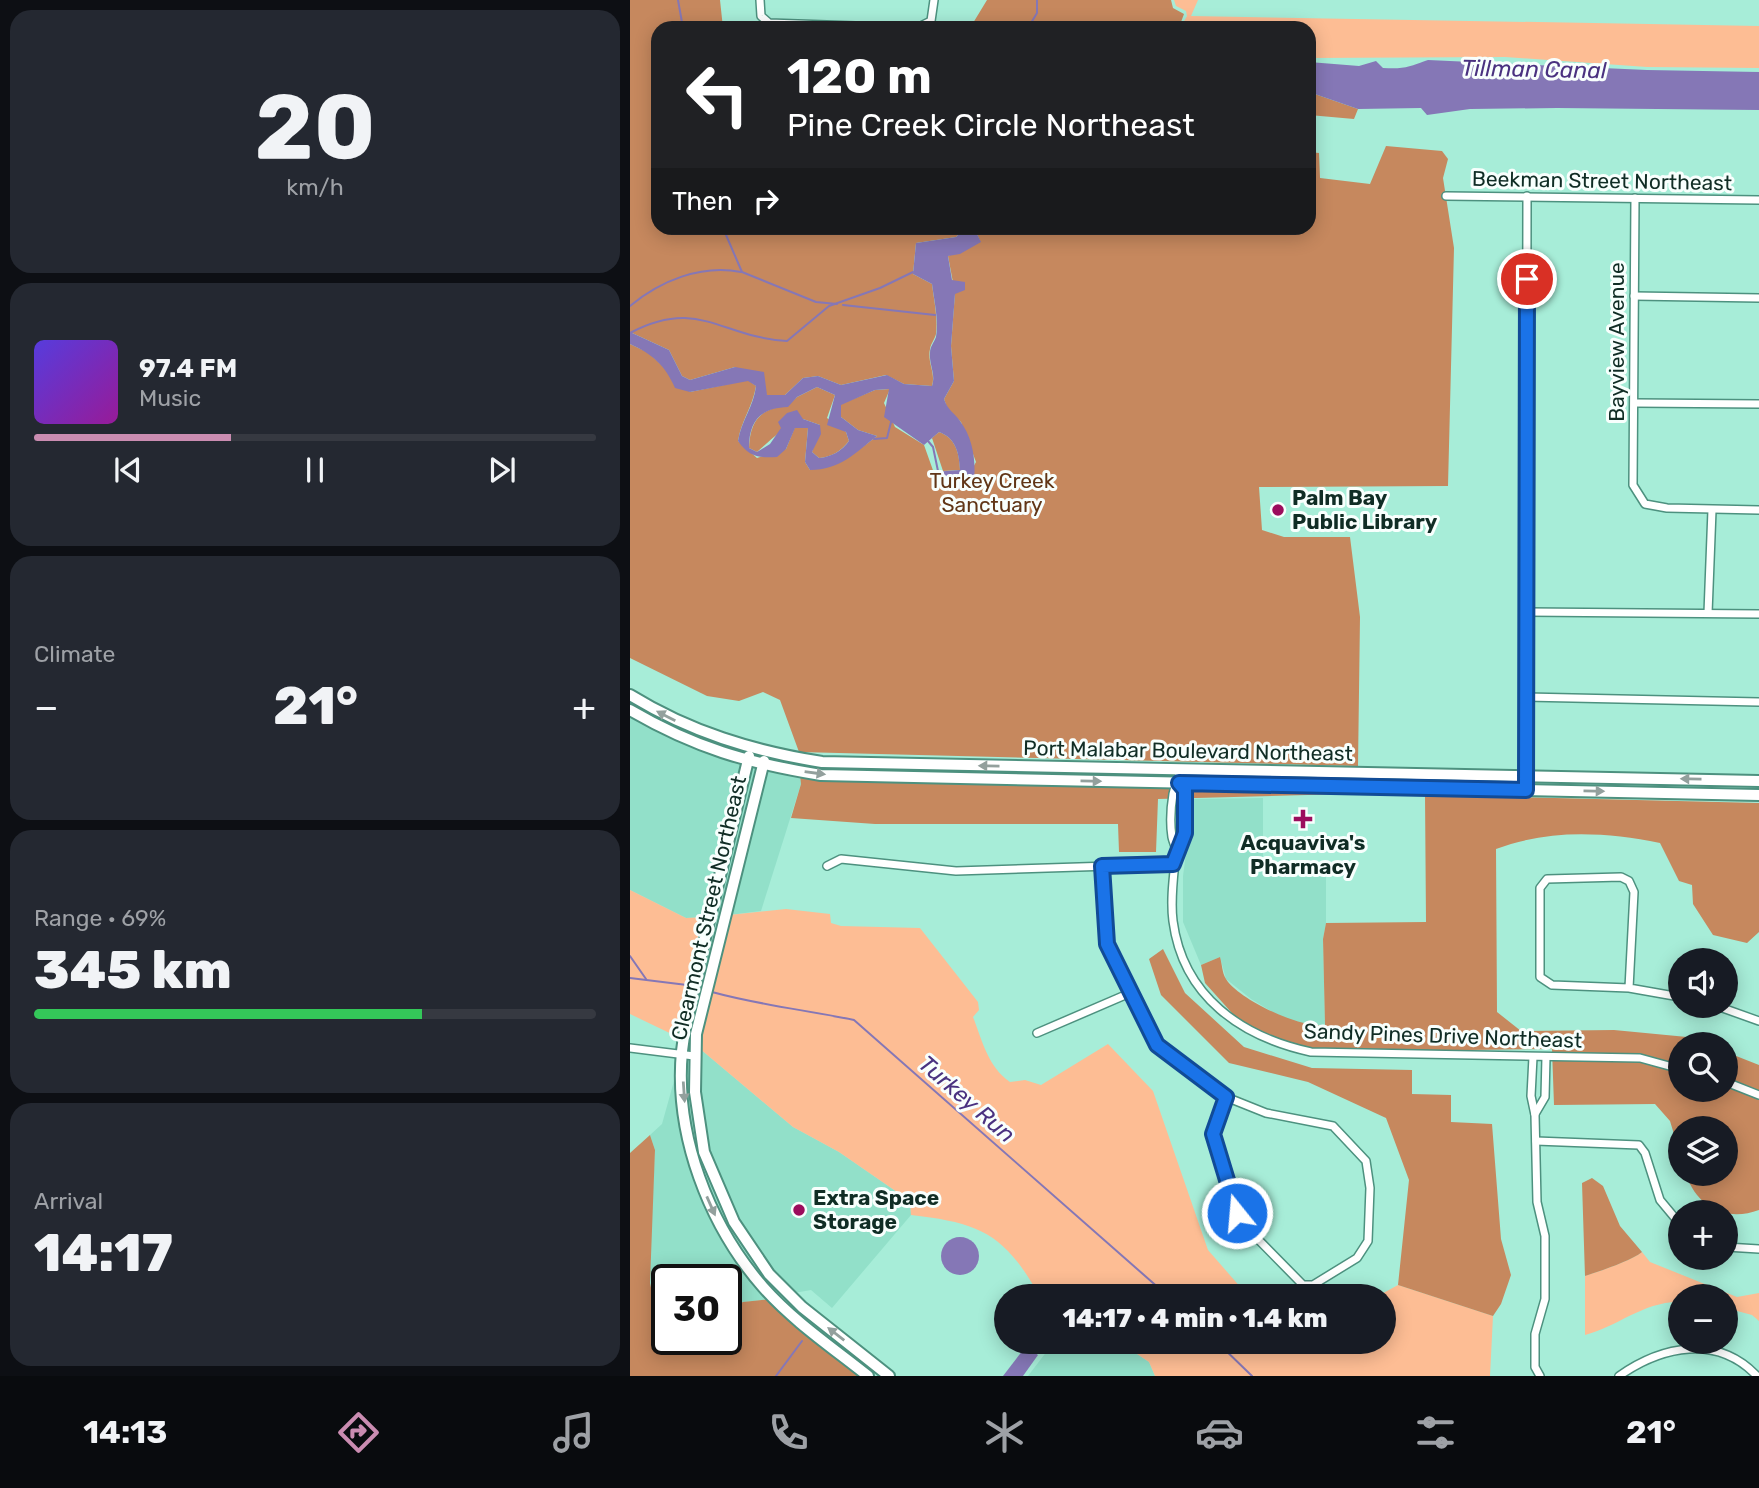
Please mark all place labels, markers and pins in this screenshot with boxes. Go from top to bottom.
pin [1497,249,1557,309]
place label: Palm Bay Public Library [1292,485,1438,534]
marker: Palm Bay Public Library [1270,502,1286,518]
marker: Acquaviva's Pharmacy [1295,811,1311,827]
place label: Acquaviva's Pharmacy [1241,830,1365,879]
place label: Extra Space Storage [813,1185,939,1234]
marker: Extra Space Storage [791,1202,807,1218]

